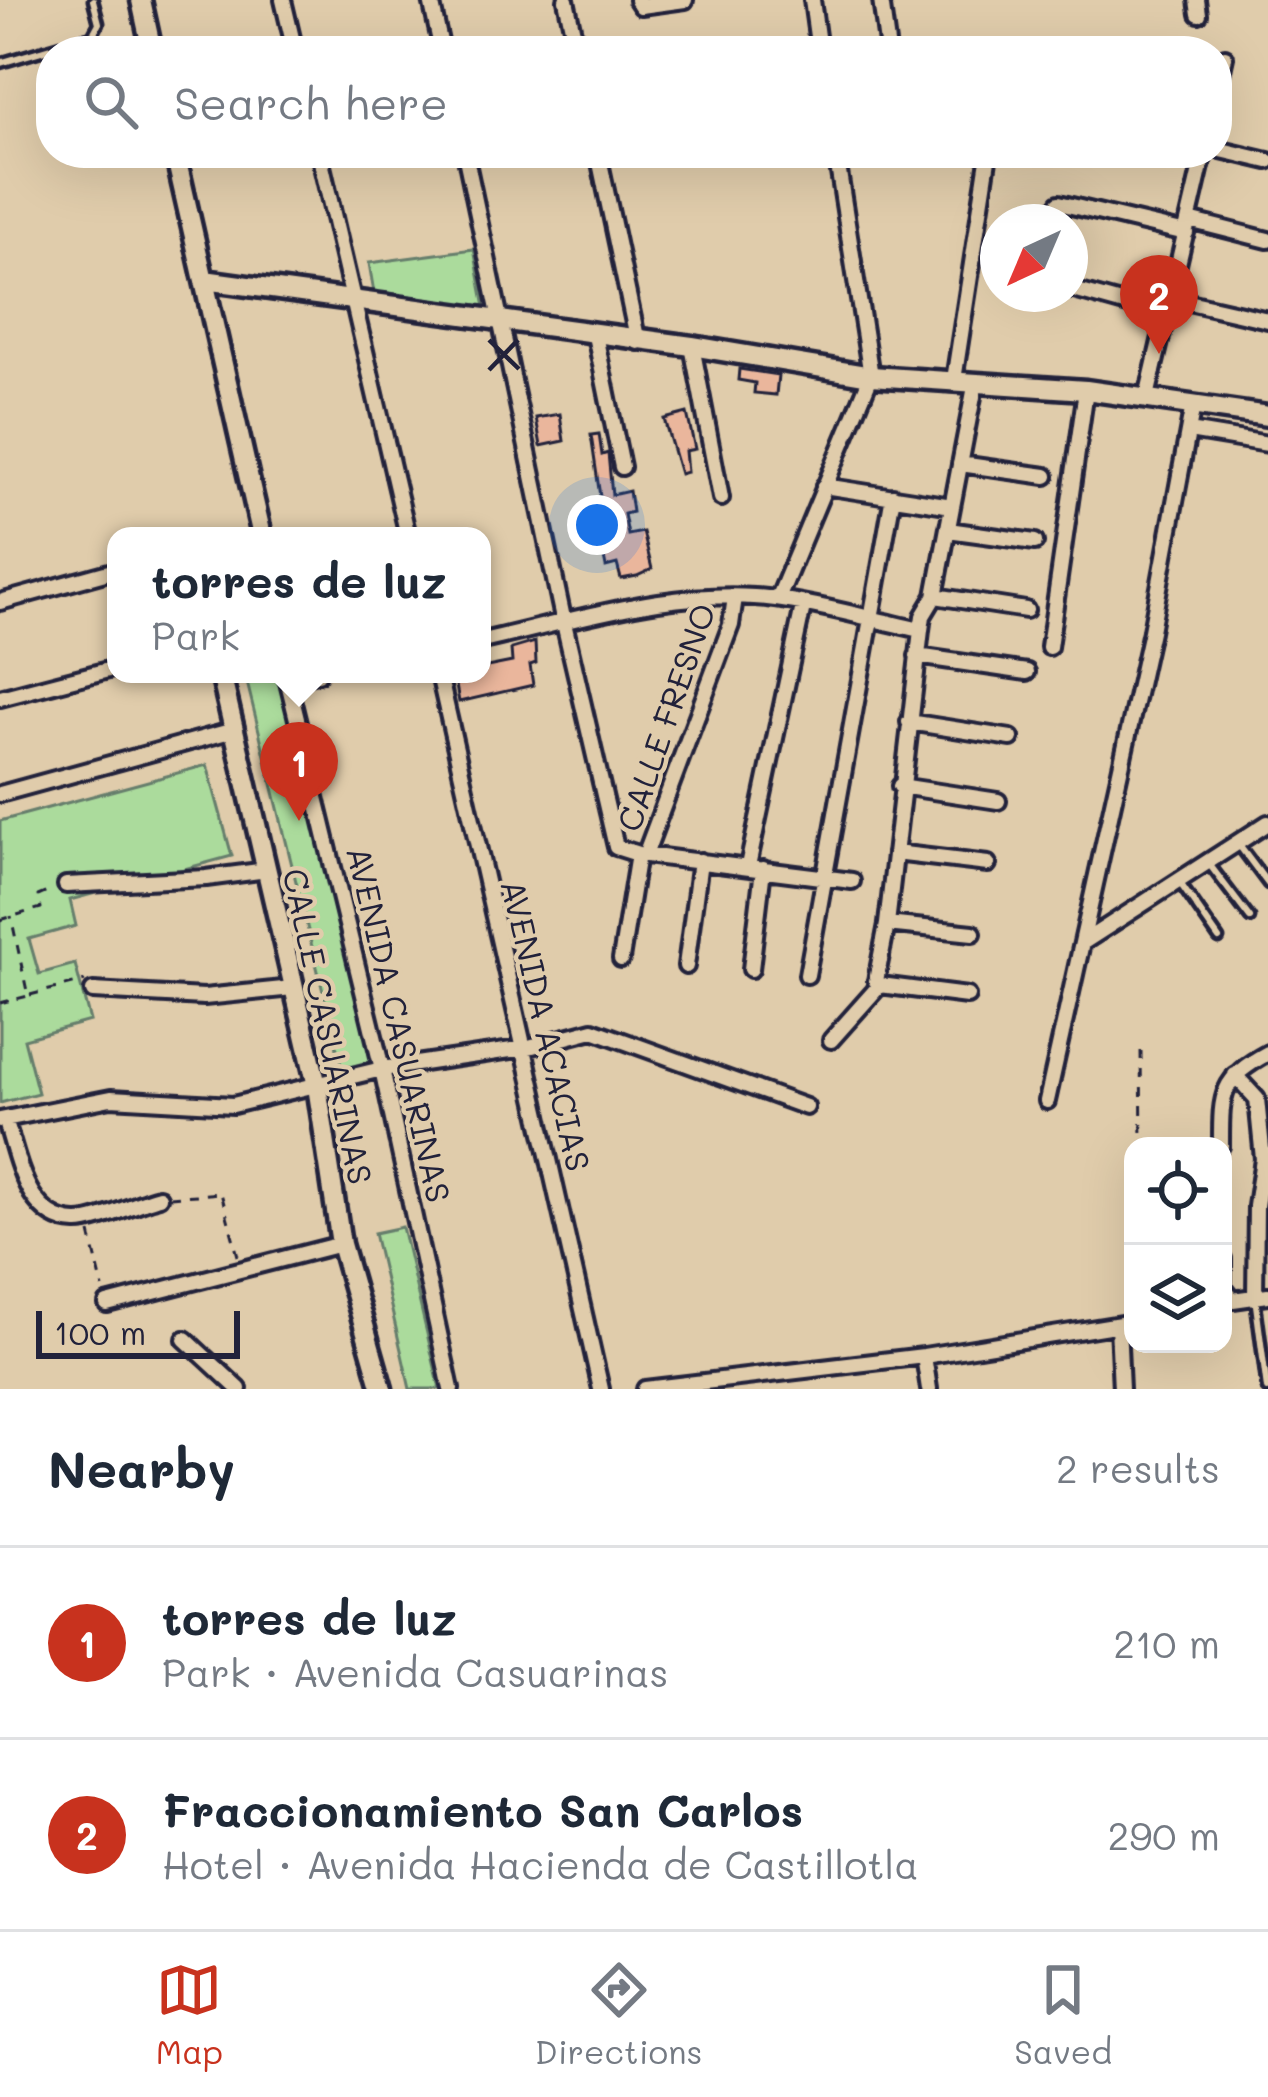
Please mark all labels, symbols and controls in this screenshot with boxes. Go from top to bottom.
search box [36,36,1232,168]
icon: search [78,69,144,135]
text: Search here [174,73,448,131]
north arrow [980,204,1088,312]
pin: 2 [1120,255,1198,354]
your location [567,495,627,555]
popup [107,527,491,683]
text: torres de luz [152,551,446,609]
street label: CALLE FRESNO [606,597,724,837]
text: Park [152,609,240,660]
pin: 1 [260,722,338,821]
street label: AVENIDA CASUARINAS [338,842,462,1206]
street label: CALLE CASUARINAS [275,864,383,1188]
street label: AVENIDA ACACIAS [493,875,601,1175]
map controls [1124,1137,1232,1353]
button: locate [1124,1137,1232,1245]
button: layers [1124,1245,1232,1353]
scale bar [36,1305,240,1358]
text: 100 m [54,1310,146,1353]
text: Nearby [48,1434,235,1501]
text: 2 results [1056,1442,1220,1493]
text: torres de luz [162,1588,457,1646]
text: 1 [78,1617,96,1668]
text: 210 m [1113,1617,1220,1668]
text: Park · Avenida Casuarinas [162,1646,668,1697]
text: Fraccionamiento San Carlos [162,1780,803,1838]
text: 2 [76,1809,98,1860]
text: 290 m [1108,1809,1220,1860]
text: Hotel · Avenida Hacienda de Castillotla [162,1838,919,1889]
tab: Map [156,1957,223,2072]
tab: Directions [535,1957,702,2072]
tab: Saved [1014,1957,1112,2072]

